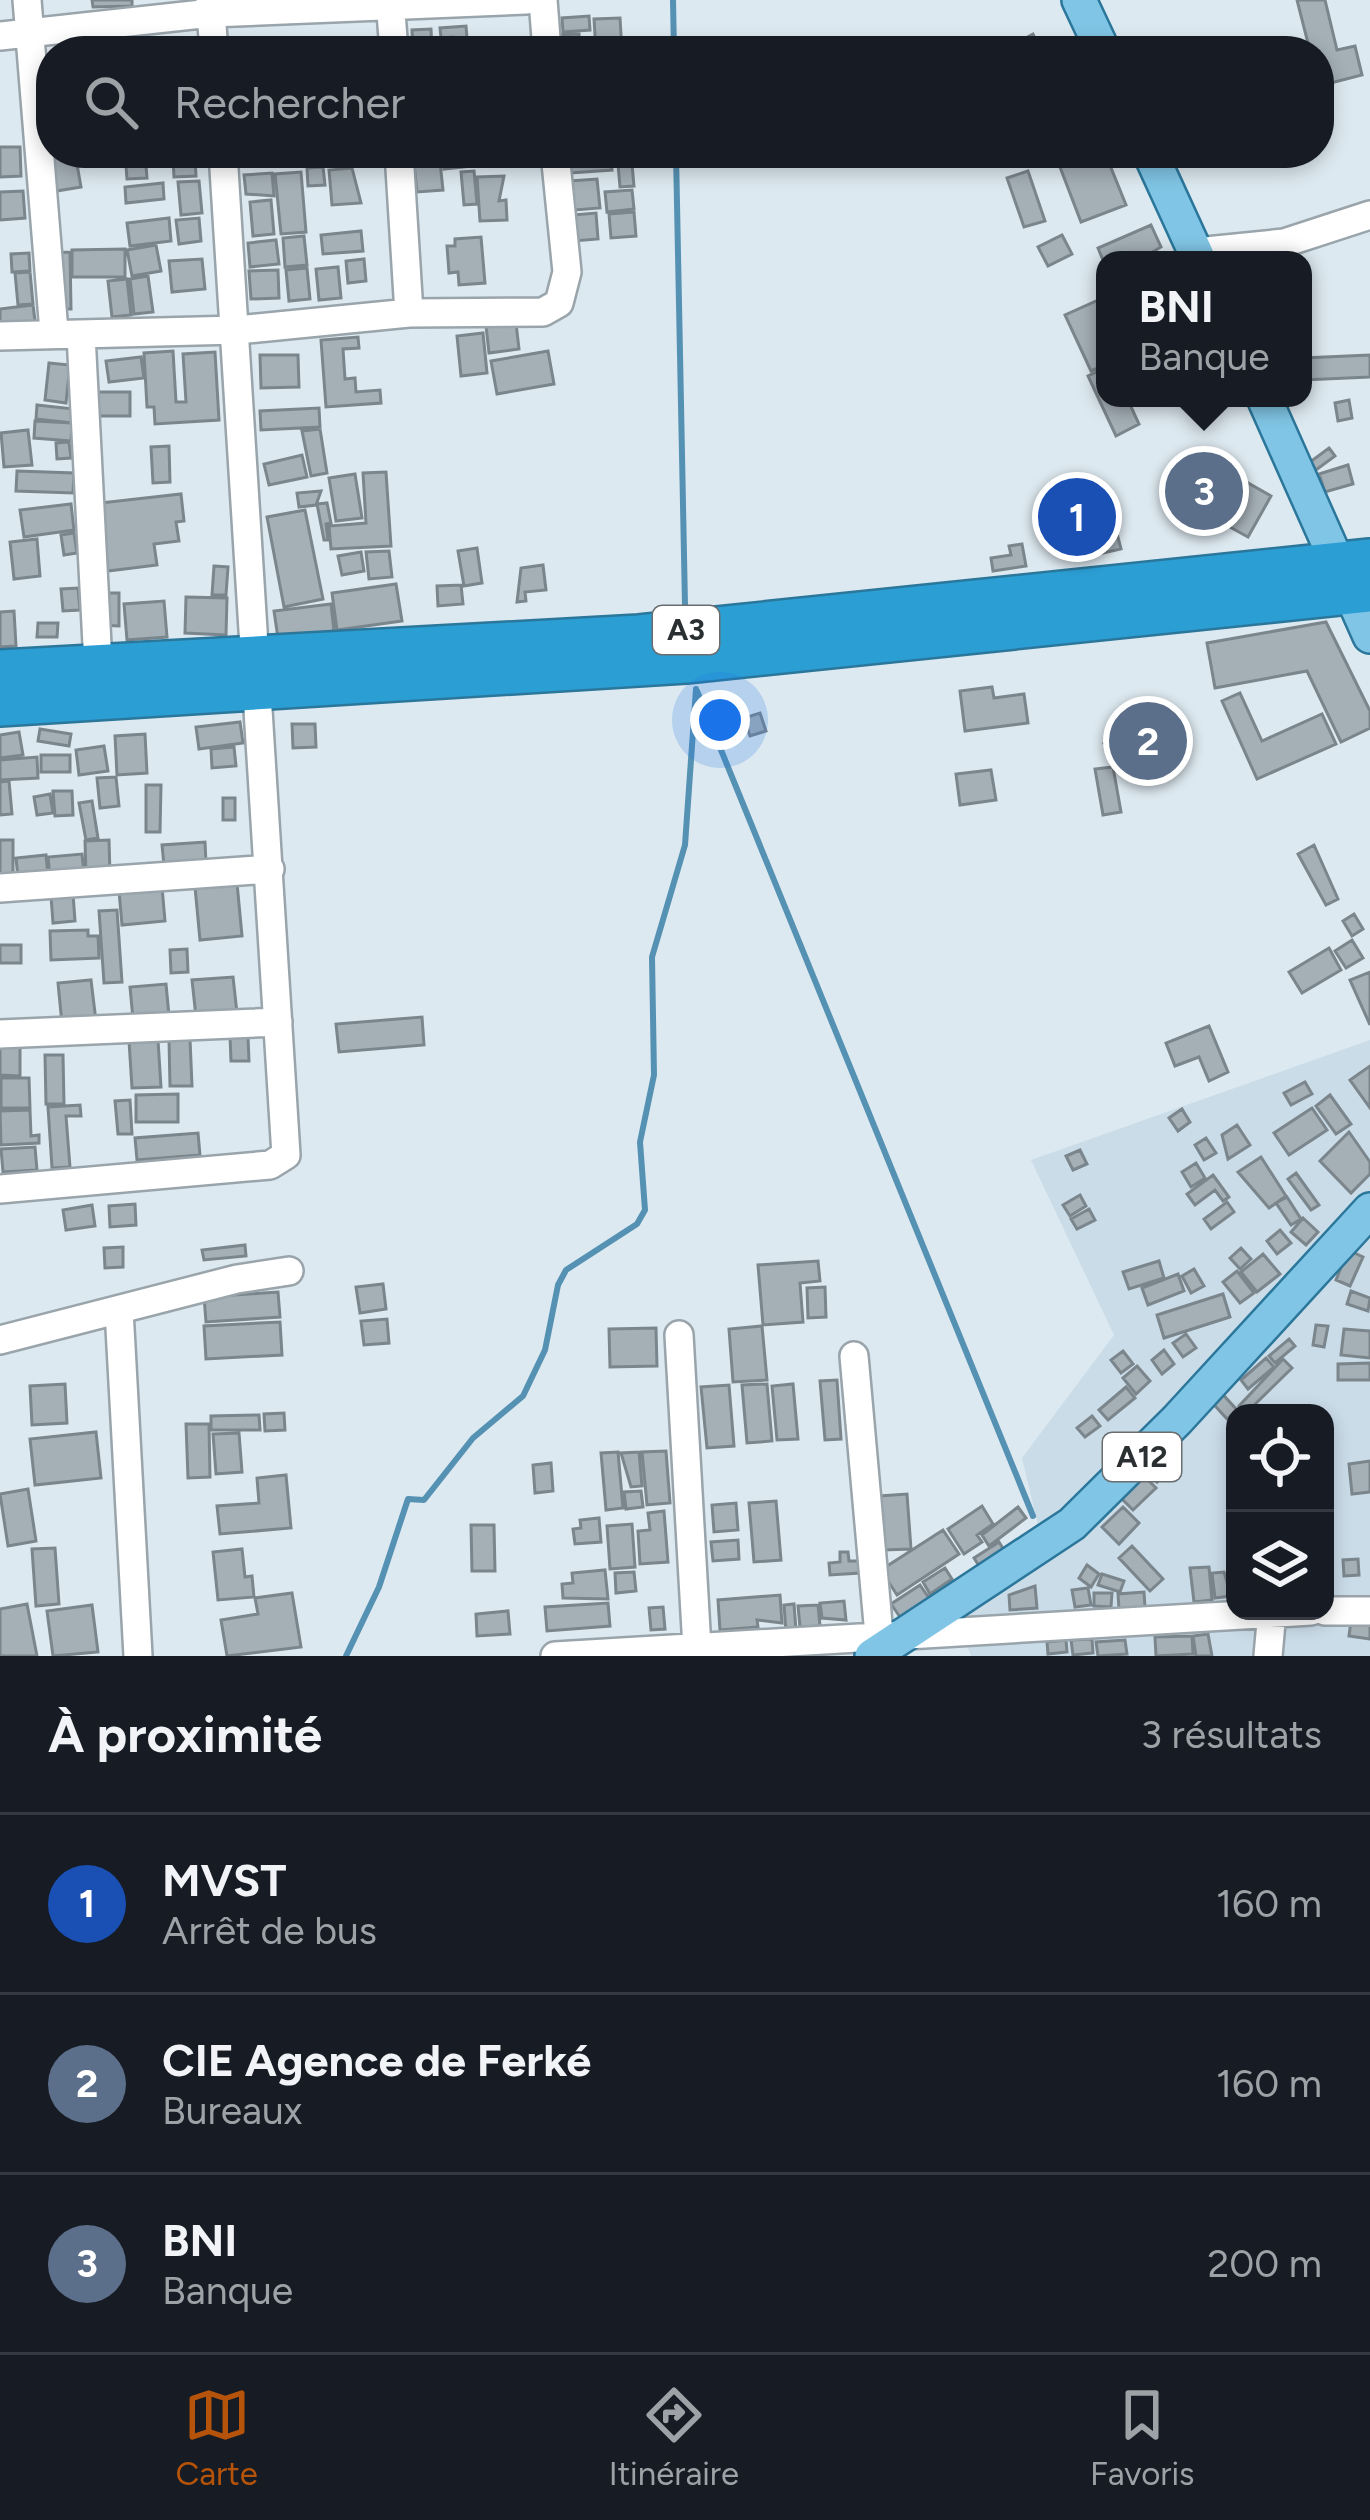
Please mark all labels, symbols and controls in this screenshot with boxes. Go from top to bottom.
search box [36,36,1334,168]
icon: search [78,69,144,135]
text: Rechercher [174,75,405,129]
popup [1096,251,1312,407]
text: BNI [1138,279,1214,333]
text: Banque [1138,333,1270,380]
pin: 3 [1165,446,1243,536]
pin: 1 [1038,472,1116,562]
road number: A3 [653,606,719,654]
your location [690,690,750,750]
pin: 2 [1109,696,1187,786]
map controls [1226,1404,1334,1620]
button: locate [1226,1404,1334,1512]
road number: A12 [1103,1433,1181,1481]
button: layers [1226,1512,1334,1620]
text: À proximité [48,1704,322,1765]
text: 3 résultats [1141,1711,1322,1758]
text: MVST [162,1853,287,1907]
text: 1 [79,1880,95,1927]
text: 160 m [1216,1880,1322,1927]
text: Arrêt de bus [162,1907,377,1954]
text: CIE Agence de Ferké [162,2033,591,2087]
text: 2 [76,2060,98,2107]
text: 160 m [1216,2060,1322,2107]
text: Bureaux [162,2087,302,2134]
text: BNI [162,2213,237,2267]
text: 3 [76,2240,98,2287]
text: 200 m [1207,2240,1322,2287]
text: Banque [162,2267,293,2314]
tab: Carte [176,2382,258,2493]
tab: Itinéraire [609,2382,739,2493]
tab: Favoris [1090,2382,1194,2493]

